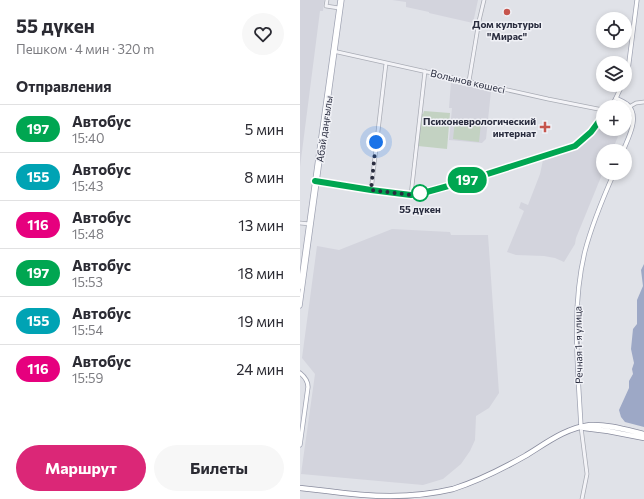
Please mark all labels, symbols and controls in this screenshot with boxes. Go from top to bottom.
marker: Дом культуры "Мирас" [502,7,512,17]
map controls [596,12,632,180]
button: locate [596,12,632,48]
button: heart [242,13,284,55]
text: 55 дүкен [16,14,95,37]
place label: Дом культуры "Мирас" [472,18,542,42]
text: Пешком · 4 мин · 320 m [16,41,154,57]
button: layers [596,56,632,92]
street label: Волынов көшесі [429,67,507,95]
text: Отправления [16,77,112,95]
street label: Абай даңғылы [313,95,335,163]
button: + [596,100,632,136]
text: Автобус [72,112,131,130]
place label: Психоневрологический интернат [423,115,536,139]
text: 197 [27,120,49,137]
text: 5 мин [245,120,284,138]
marker: Психоневрологический интернат [539,121,551,133]
text: 15:40 [72,130,104,146]
your location [366,132,386,152]
button: − [596,144,632,180]
text: Автобус [72,160,131,178]
line badge: 197 [444,167,490,193]
text: 155 [27,168,49,185]
text: 8 мин [244,168,284,186]
text: 197 [456,171,478,188]
text: 15:43 [72,178,103,194]
marker: 55 дүкен [411,184,429,202]
place label: 55 дүкен [399,203,441,215]
text: Автобус [72,208,131,226]
text: 116 [27,216,49,233]
text: 13 мин [238,216,284,234]
text: 15:48 [72,226,104,242]
text: Автобус [72,256,131,274]
text: 197 [27,264,49,281]
text: 18 мин [238,264,284,282]
text: 15:53 [72,274,103,290]
text: Автобус [72,304,131,322]
street label: Речная 1-я улица [571,306,585,384]
text: 155 [27,312,49,329]
text: 19 мин [238,312,284,330]
text: 15:54 [72,322,103,338]
text: Автобус [72,352,131,370]
text: 116 [27,360,49,377]
text: 24 мин [236,360,284,378]
text: 15:59 [72,370,103,386]
button: Маршрут [16,445,146,491]
button: Билеты [154,445,284,491]

